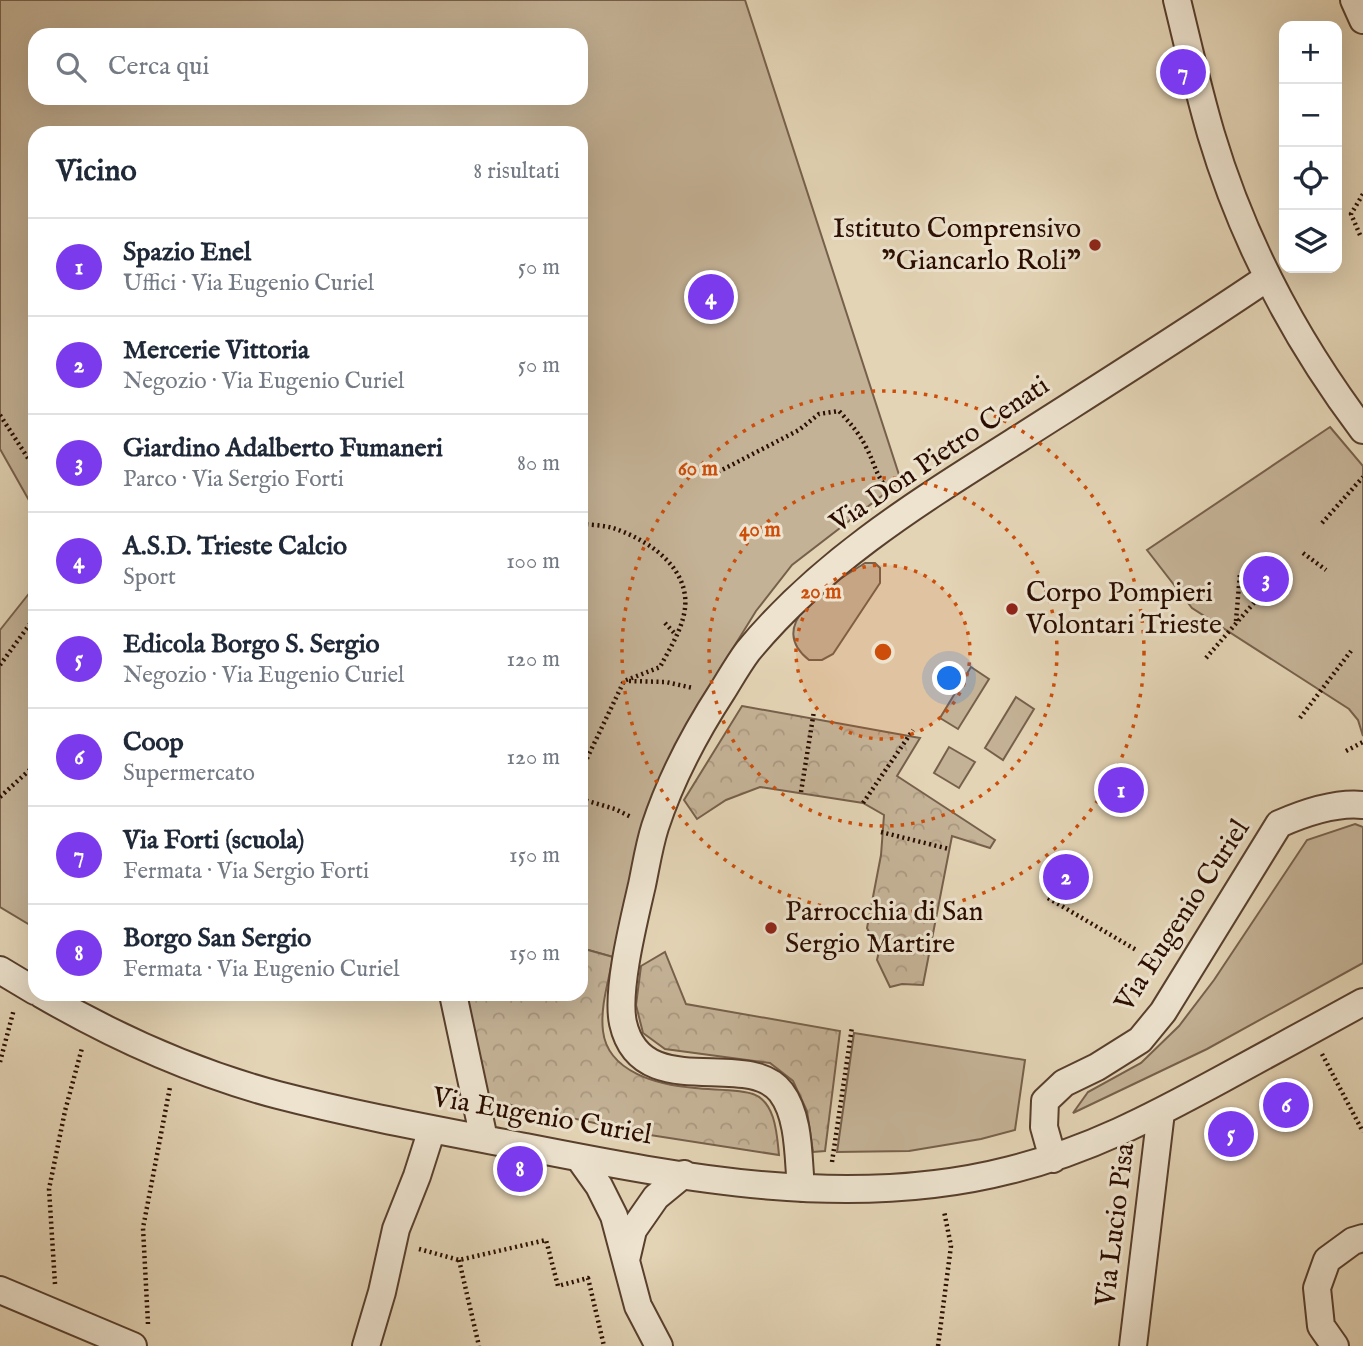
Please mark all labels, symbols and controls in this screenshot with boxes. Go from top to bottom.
map controls [1279,21,1342,273]
button: + [1279,21,1342,84]
search box [28,28,588,105]
pin: 7 [1160,46,1206,98]
icon: search [52,48,90,86]
text: Cerca qui [108,50,209,83]
button: − [1279,84,1342,147]
button: locate [1279,147,1342,210]
text: Vicino [56,153,137,191]
text: 8 risultati [473,157,560,186]
button: layers [1279,210,1342,273]
place label: Istituto Comprensivo "Giancarlo Roli" [833,212,1081,279]
text: Spazio Enel [123,236,251,269]
marker: Istituto Comprensivo "Giancarlo Roli" [1087,237,1103,253]
text: 1 [75,253,83,282]
text: 50 m [518,253,560,282]
text: Uffici · Via Eugenio Curiel [123,269,374,298]
pin: 4 [688,271,734,323]
text: Mercerie Vittoria [123,334,309,367]
text: 2 [74,351,84,380]
text: 50 m [518,351,560,380]
text: Negozio · Via Eugenio Curiel [123,367,404,396]
street label: Via Don Pietro Cenati [823,369,1056,542]
text: Giardino Adalberto Fumaneri [123,432,443,465]
text: 3 [75,449,83,478]
text: 80 m [517,449,560,478]
text: 60 m [678,456,719,483]
text: Parco · Via Sergio Forti [123,465,344,494]
text: 40 m [739,517,781,544]
text: A.S.D. Trieste Calcio [123,530,347,563]
text: 4 [73,547,85,576]
text: 100 m [506,547,560,576]
pin: 3 [1243,553,1289,605]
text: Sport [123,563,176,592]
place label: Corpo Pompieri Volontari Trieste [1025,576,1222,643]
text: 20 m [801,579,842,606]
marker: Corpo Pompieri Volontari Trieste [1004,601,1020,617]
text: Edicola Borgo S. Sergio [123,628,380,661]
centre of rings [871,640,895,664]
text: 5 [75,645,83,674]
text: 120 m [507,645,560,674]
text: Negozio · Via Eugenio Curiel [123,661,404,690]
your location [932,661,966,695]
text: Coop [123,726,184,759]
text: 6 [74,743,84,772]
text: 120 m [507,743,560,772]
text: Supermercato [123,759,255,788]
pin: 1 [1098,764,1144,816]
street label: Via Eugenio Curiel [1107,813,1258,1020]
text: Via Forti (scuola) [123,824,304,857]
text: 7 [74,841,84,870]
text: 150 m [509,841,560,870]
pin: 2 [1043,851,1089,903]
text: Fermata · Via Sergio Forti [123,857,369,886]
place label: Parrocchia di San Sergio Martire [785,895,983,962]
marker: Parrocchia di San Sergio Martire [763,920,779,936]
text: Borgo San Sergio [123,922,311,955]
text: 8 [74,939,84,968]
text: 150 m [509,939,560,968]
text: Fermata · Via Eugenio Curiel [123,955,400,984]
pin: 6 [1263,1079,1309,1131]
street label: Via Eugenio Curiel [429,1080,655,1154]
pin: 5 [1208,1108,1254,1160]
street label: Via Lucio Pisa [1088,1140,1144,1310]
pin: 8 [497,1143,543,1195]

